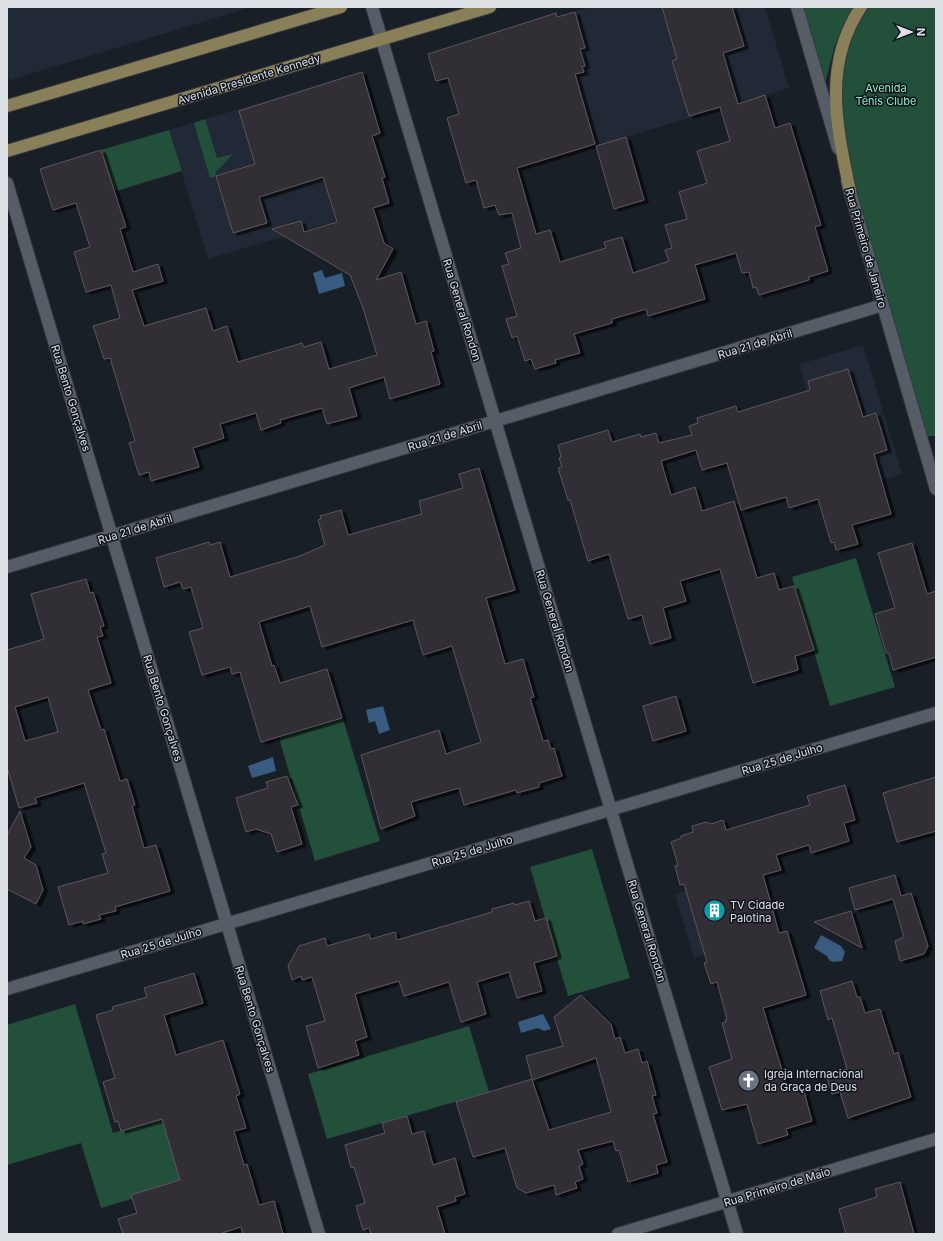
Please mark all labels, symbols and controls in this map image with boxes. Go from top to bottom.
north arrow [891,12,931,52]
text: N [914,28,928,36]
street label: Avenida Presidente Kennedy [176,51,322,107]
park label: Avenida Tênis Clube [855,81,917,108]
street label: Rua Primeiro de Janeiro [842,186,890,310]
street label: Rua General Rondon [440,257,484,363]
street label: Rua 21 de Abril [716,326,794,362]
street label: Rua Bento Gonçalves [48,343,94,453]
street label: Rua 21 de Abril [406,418,484,454]
street label: Rua 21 de Abril [96,511,174,547]
street label: Rua General Rondon [533,568,577,674]
street label: Rua Bento Gonçalves [140,653,186,763]
street label: Rua 25 de Julho [740,740,825,778]
street label: Rua 25 de Julho [430,832,515,870]
street label: Rua General Rondon [625,878,669,984]
building icon: TV Cidade Palotina [701,898,727,924]
place label: TV Cidade Palotina [730,898,785,925]
street label: Rua 25 de Julho [119,924,204,962]
street label: Rua Bento Gonçalves [232,964,278,1074]
church icon: Igreja Internacional da Graça de Deus [736,1067,762,1093]
place label: Igreja Internacional da Graça de Deus [764,1067,863,1094]
street label: Rua Primeiro de Maio [722,1164,832,1210]

